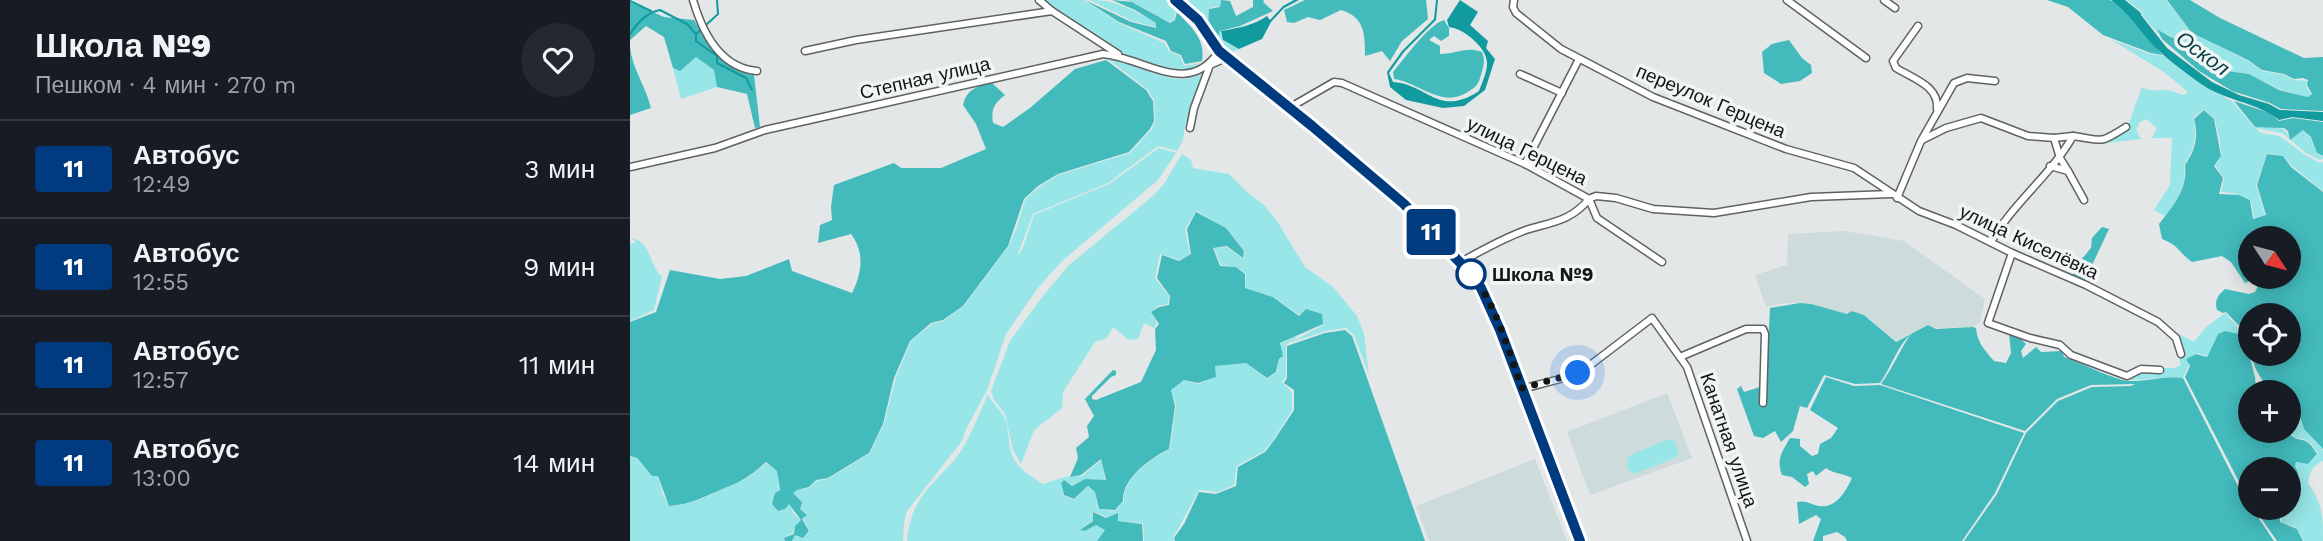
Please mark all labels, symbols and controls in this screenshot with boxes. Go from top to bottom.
button: heart [521,23,595,97]
water label: Оскол [2171,25,2235,81]
text: Школа №9 [35,26,211,65]
street label: Степная улица [858,52,993,104]
street label: переулок Герцена [1633,59,1790,143]
text: Пешком · 4 мин · 270 m [35,72,296,99]
street label: улица Герцена [1463,112,1591,190]
text: Автобус [133,140,240,170]
text: 3 мин [524,154,595,184]
text: 11 [63,155,84,183]
text: 12:49 [133,171,190,198]
street label: улица Киселёвка [1956,200,2103,284]
line badge: 11 [1400,209,1462,255]
text: 11 [1421,218,1441,246]
north arrow [2238,226,2301,289]
map controls [2238,226,2301,520]
text: Автобус [133,238,240,268]
text: 9 мин [523,252,595,282]
text: 11 [63,253,84,281]
marker: Школа №9 [1456,259,1486,289]
place label: Школа №9 [1492,263,1593,286]
text: 12:55 [133,269,189,296]
button: locate [2238,303,2301,366]
text: Автобус [133,336,240,366]
text: 11 мин [519,350,595,380]
text: 11 [63,351,84,379]
your location [1560,355,1595,390]
text: 12:57 [133,367,188,394]
street label: Канатная улица [1695,370,1763,511]
button: + [2238,380,2301,443]
text: Автобус [133,434,240,464]
text: 14 мин [513,448,595,478]
text: 11 [63,449,84,477]
button: − [2238,457,2301,520]
text: 13:00 [133,465,191,492]

